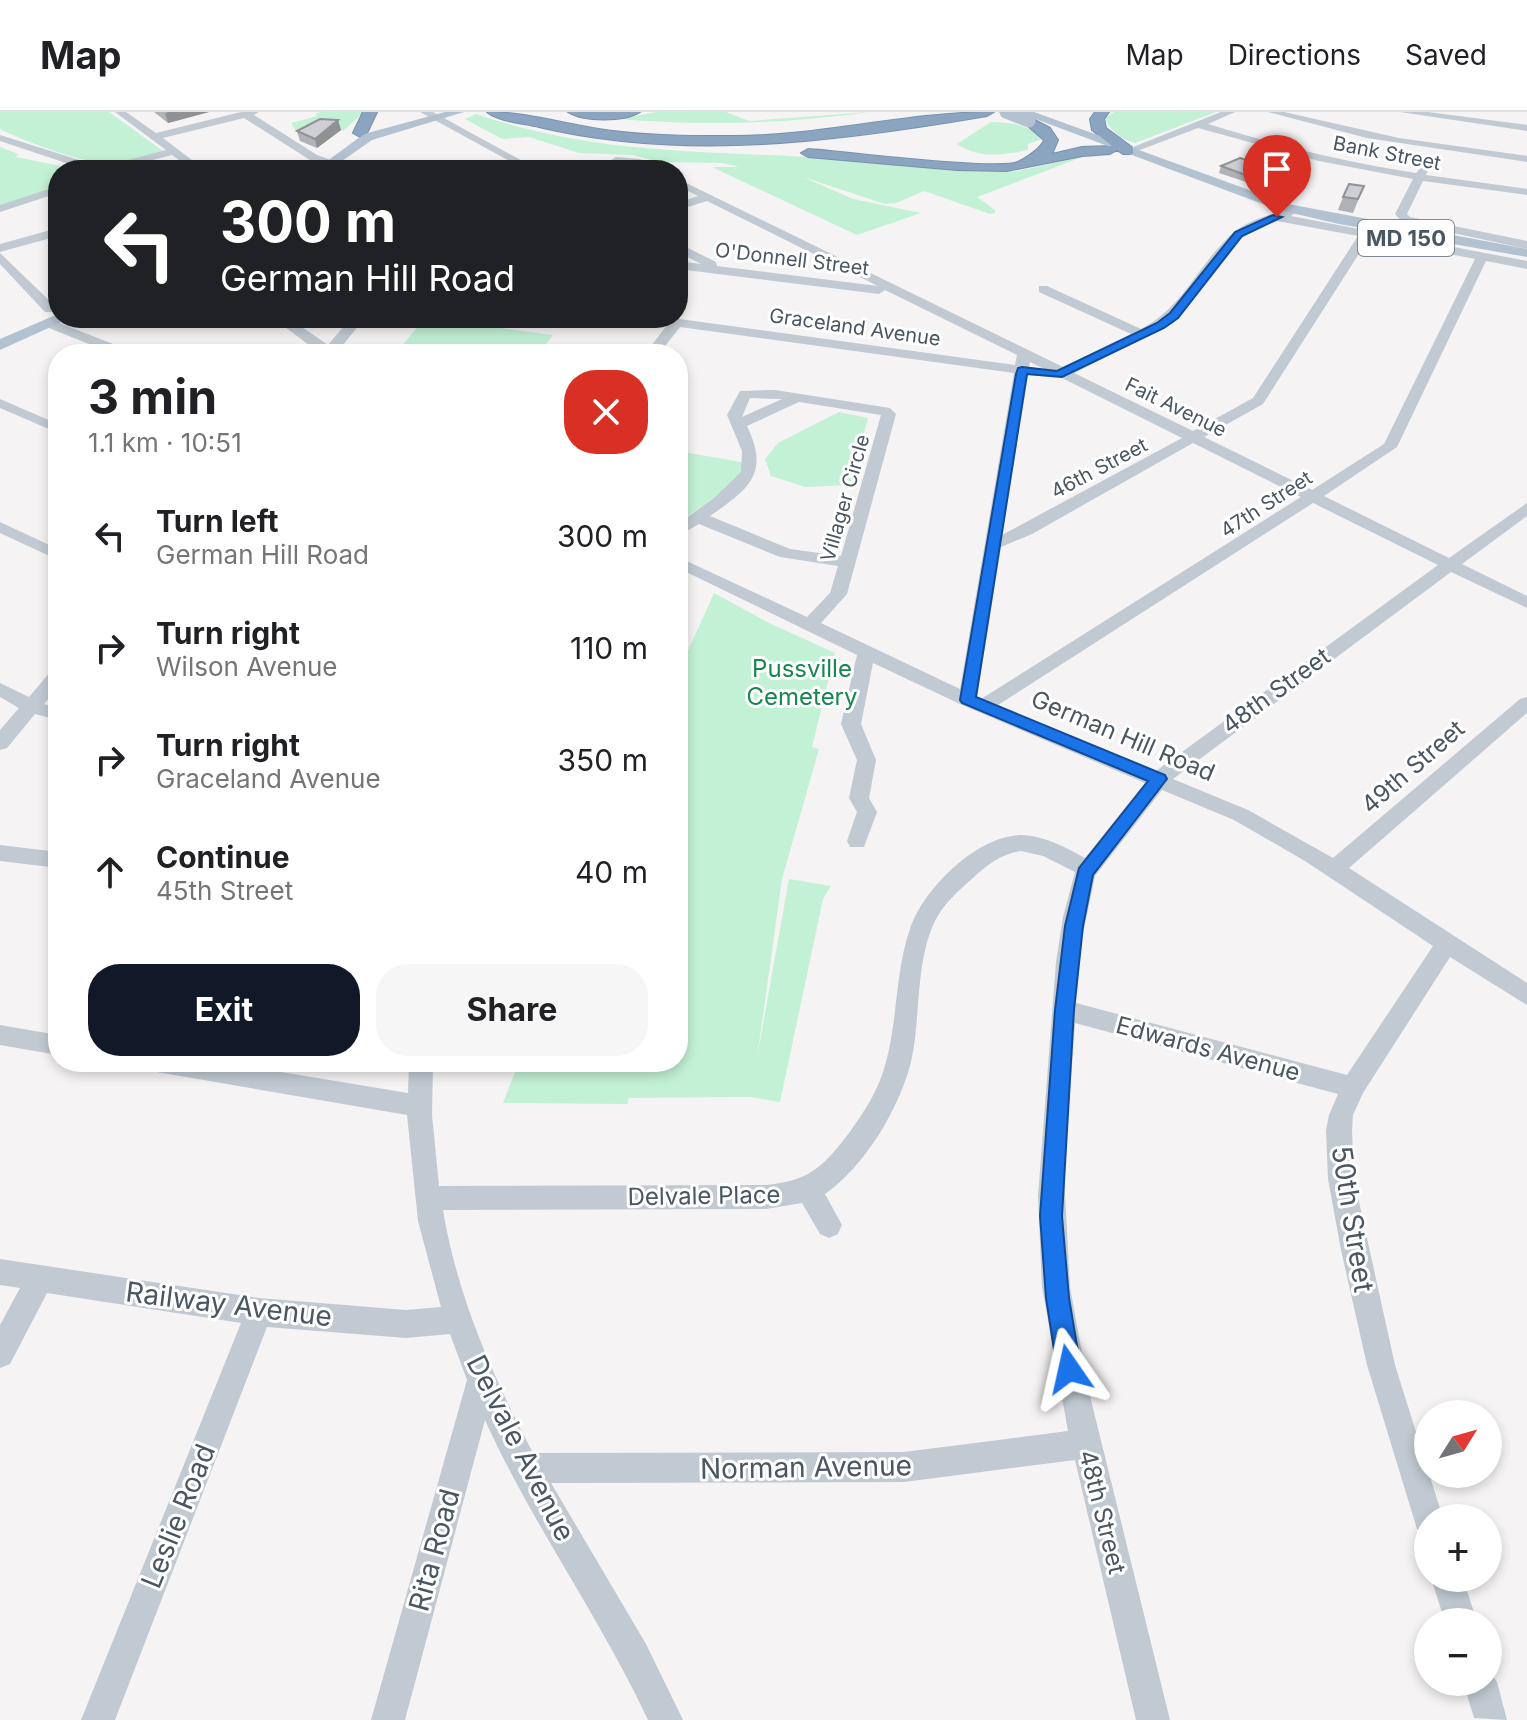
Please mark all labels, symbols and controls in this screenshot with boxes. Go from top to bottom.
text: Map [40,32,121,78]
text: Map [1125,38,1184,72]
text: Directions [1228,38,1361,72]
text: Saved [1405,38,1487,72]
street label: Bank Street [1331,131,1443,175]
pin [1243,135,1311,217]
icon: arrive [1255,147,1299,191]
text: 300 m [220,188,396,256]
icon: left [88,192,192,296]
road number: MD 150 [1358,220,1454,256]
street label: O'Donnell Street [714,238,871,280]
text: German Hill Road [220,256,515,300]
street label: Graceland Avenue [768,303,942,351]
text: 3 min [88,367,217,426]
button: close [564,370,648,454]
street label: Fait Avenue [1121,372,1231,442]
text: 1.1 km · 10:51 [88,427,242,458]
street label: Villager Circle [815,432,875,564]
street label: 46th Street [1047,432,1152,503]
street label: 47th Street [1216,465,1317,543]
text: Turn left [156,503,278,539]
icon: left [88,514,132,558]
text: 300 m [557,518,648,554]
text: German Hill Road [156,539,369,570]
text: Turn right [156,615,300,651]
icon: right [88,626,132,670]
text: 110 m [570,630,648,666]
street label: 48th Street [1216,641,1336,740]
text: Wilson Avenue [156,651,338,682]
park label: Pussville Cemetery [746,654,858,711]
street label: German Hill Road [1027,684,1219,787]
street label: 49th Street [1355,714,1470,819]
text: Turn right [156,727,300,763]
icon: right [88,738,132,782]
text: 350 m [558,742,648,778]
text: Graceland Avenue [156,763,381,794]
text: Continue [156,839,290,875]
icon: ahead [88,850,132,894]
text: 40 m [575,854,648,890]
text: 45th Street [156,875,293,906]
button: Exit [88,964,360,1056]
button: Share [376,964,648,1056]
street label: Edwards Avenue [1113,1010,1303,1087]
street label: 50th Street [1325,1143,1381,1295]
street label: Delvale Place [627,1180,781,1211]
street label: Railway Avenue [124,1274,334,1334]
position arrow [1027,1327,1111,1411]
street label: Delvale Avenue [460,1349,582,1547]
north arrow [1414,1400,1502,1488]
map controls [1414,1400,1502,1696]
street label: Leslie Road [134,1439,222,1593]
street label: 48th Street [1073,1447,1132,1577]
street label: Norman Avenue [700,1448,912,1486]
street label: Rita Road [401,1485,467,1615]
button: + [1414,1504,1502,1592]
button: − [1414,1608,1502,1696]

